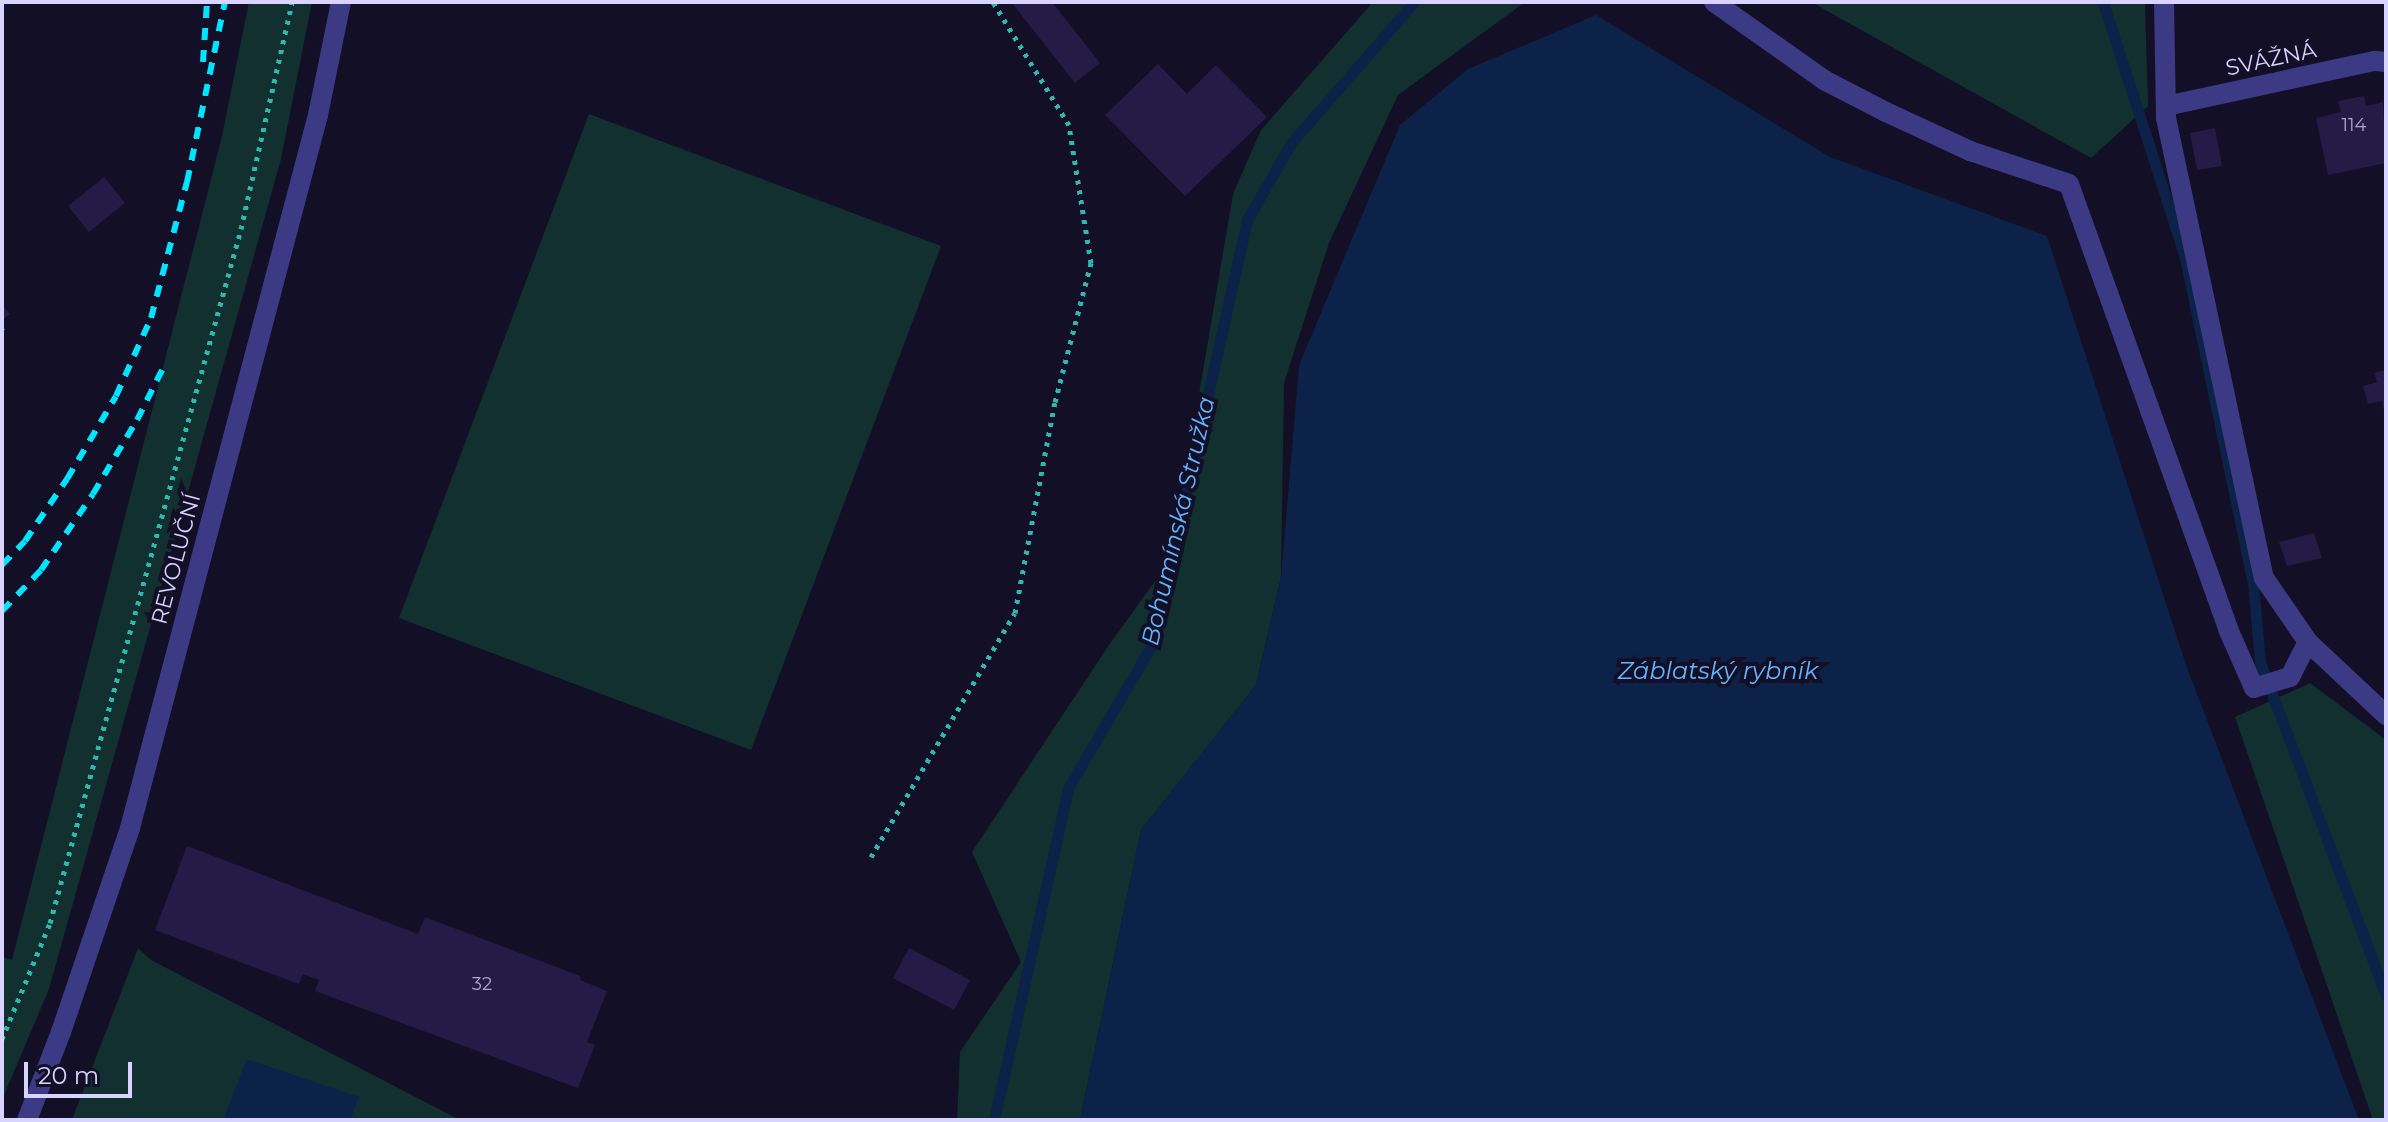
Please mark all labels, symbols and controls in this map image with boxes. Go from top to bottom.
street label: SVÁŽNÁ [2223,37,2319,81]
house number: 114 [2342,114,2366,136]
water label: Bohumínská Stružka [1135,394,1221,648]
street label: REVOLUČNÍ [146,491,206,627]
water label: Záblatský rybník [1618,657,1818,685]
house number: 32 [472,973,492,995]
scale bar [28,1046,136,1096]
text: 20 m [38,1061,99,1090]

